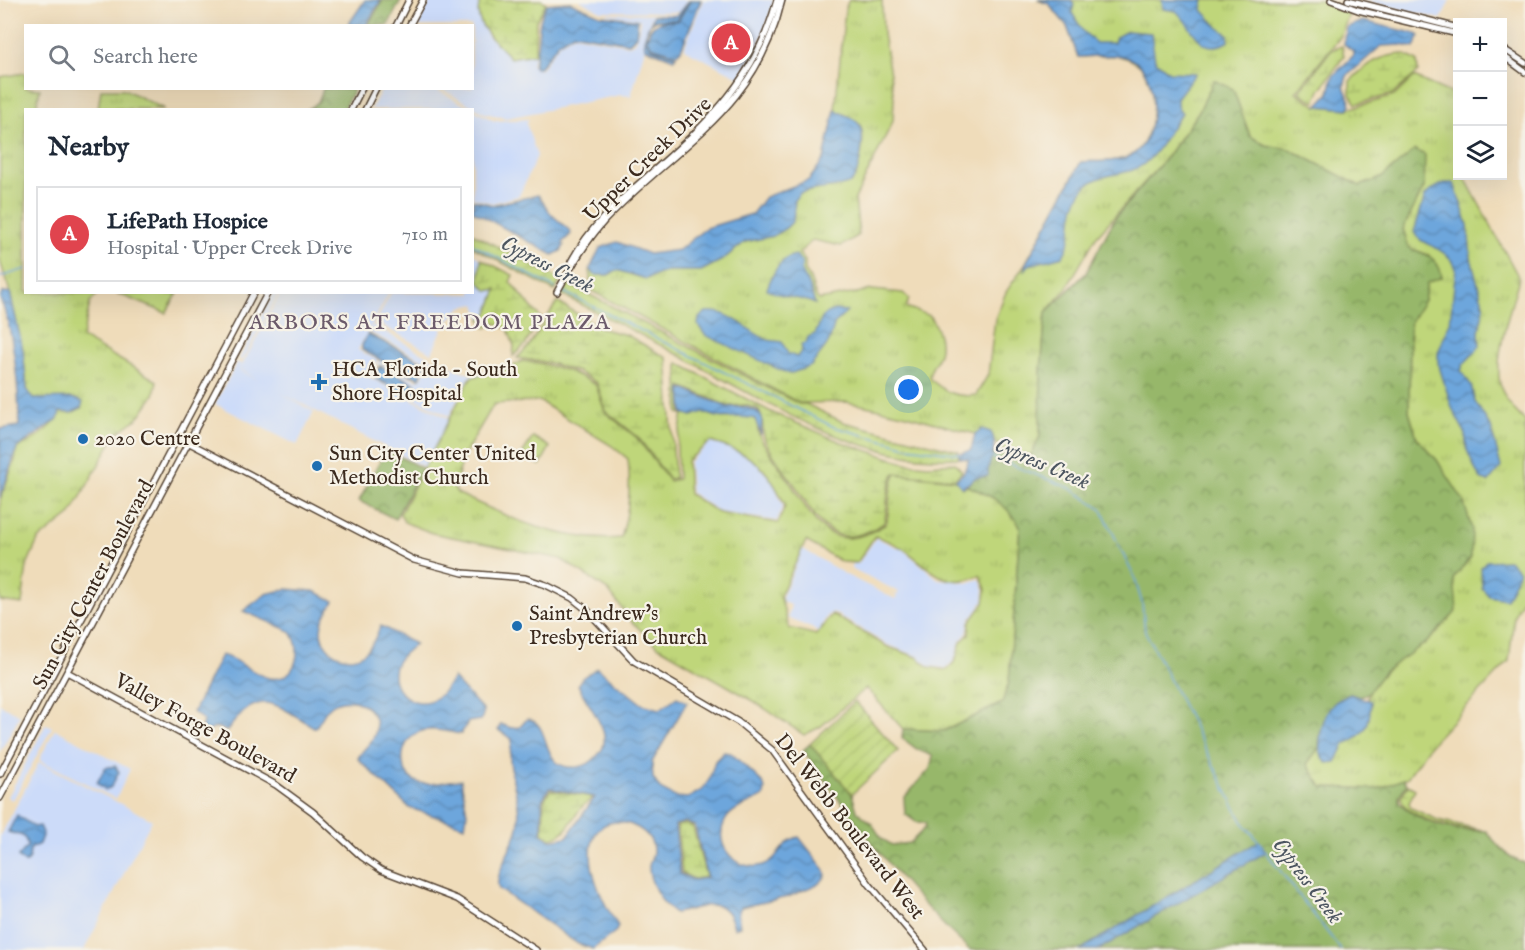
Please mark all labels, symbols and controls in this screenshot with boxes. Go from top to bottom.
map controls [1453,18,1507,180]
button: + [1453,18,1507,72]
pin: A [712,20,750,66]
search box [24,24,474,90]
icon: search [45,41,78,74]
text: Search here [93,43,198,71]
button: − [1453,72,1507,126]
street label: Upper Creek Drive [578,91,718,228]
button: layers [1453,126,1507,180]
text: Nearby [48,131,129,164]
text: LifePath Hospice [107,208,268,236]
text: A [63,222,76,247]
text: 710 m [402,222,448,247]
water label: Cypress Creek [496,230,598,300]
text: Hospital · Upper Creek Drive [107,236,352,261]
district label: ARBORS AT FREEDOM PLAZA [248,309,611,337]
place label: HCA Florida - South Shore Hospital [332,357,517,408]
marker: HCA Florida - South Shore Hospital [310,373,328,391]
your location [894,375,923,404]
place label: 2020 Centre [95,426,201,453]
water label: Cypress Creek [990,431,1094,497]
marker: 2020 Centre [76,432,90,446]
place label: Sun City Center United Methodist Church [329,441,537,492]
marker: Sun City Center United Methodist Church [310,459,324,473]
street label: Sun City Center Boulevard [27,475,161,694]
place label: Saint Andrew's Presbyterian Church [529,601,707,652]
marker: Saint Andrew's Presbyterian Church [510,619,524,633]
street label: Valley Forge Boulevard [108,667,301,791]
street label: Del Webb Boulevard West [768,729,930,925]
water label: Cypress Creek [1266,832,1349,930]

